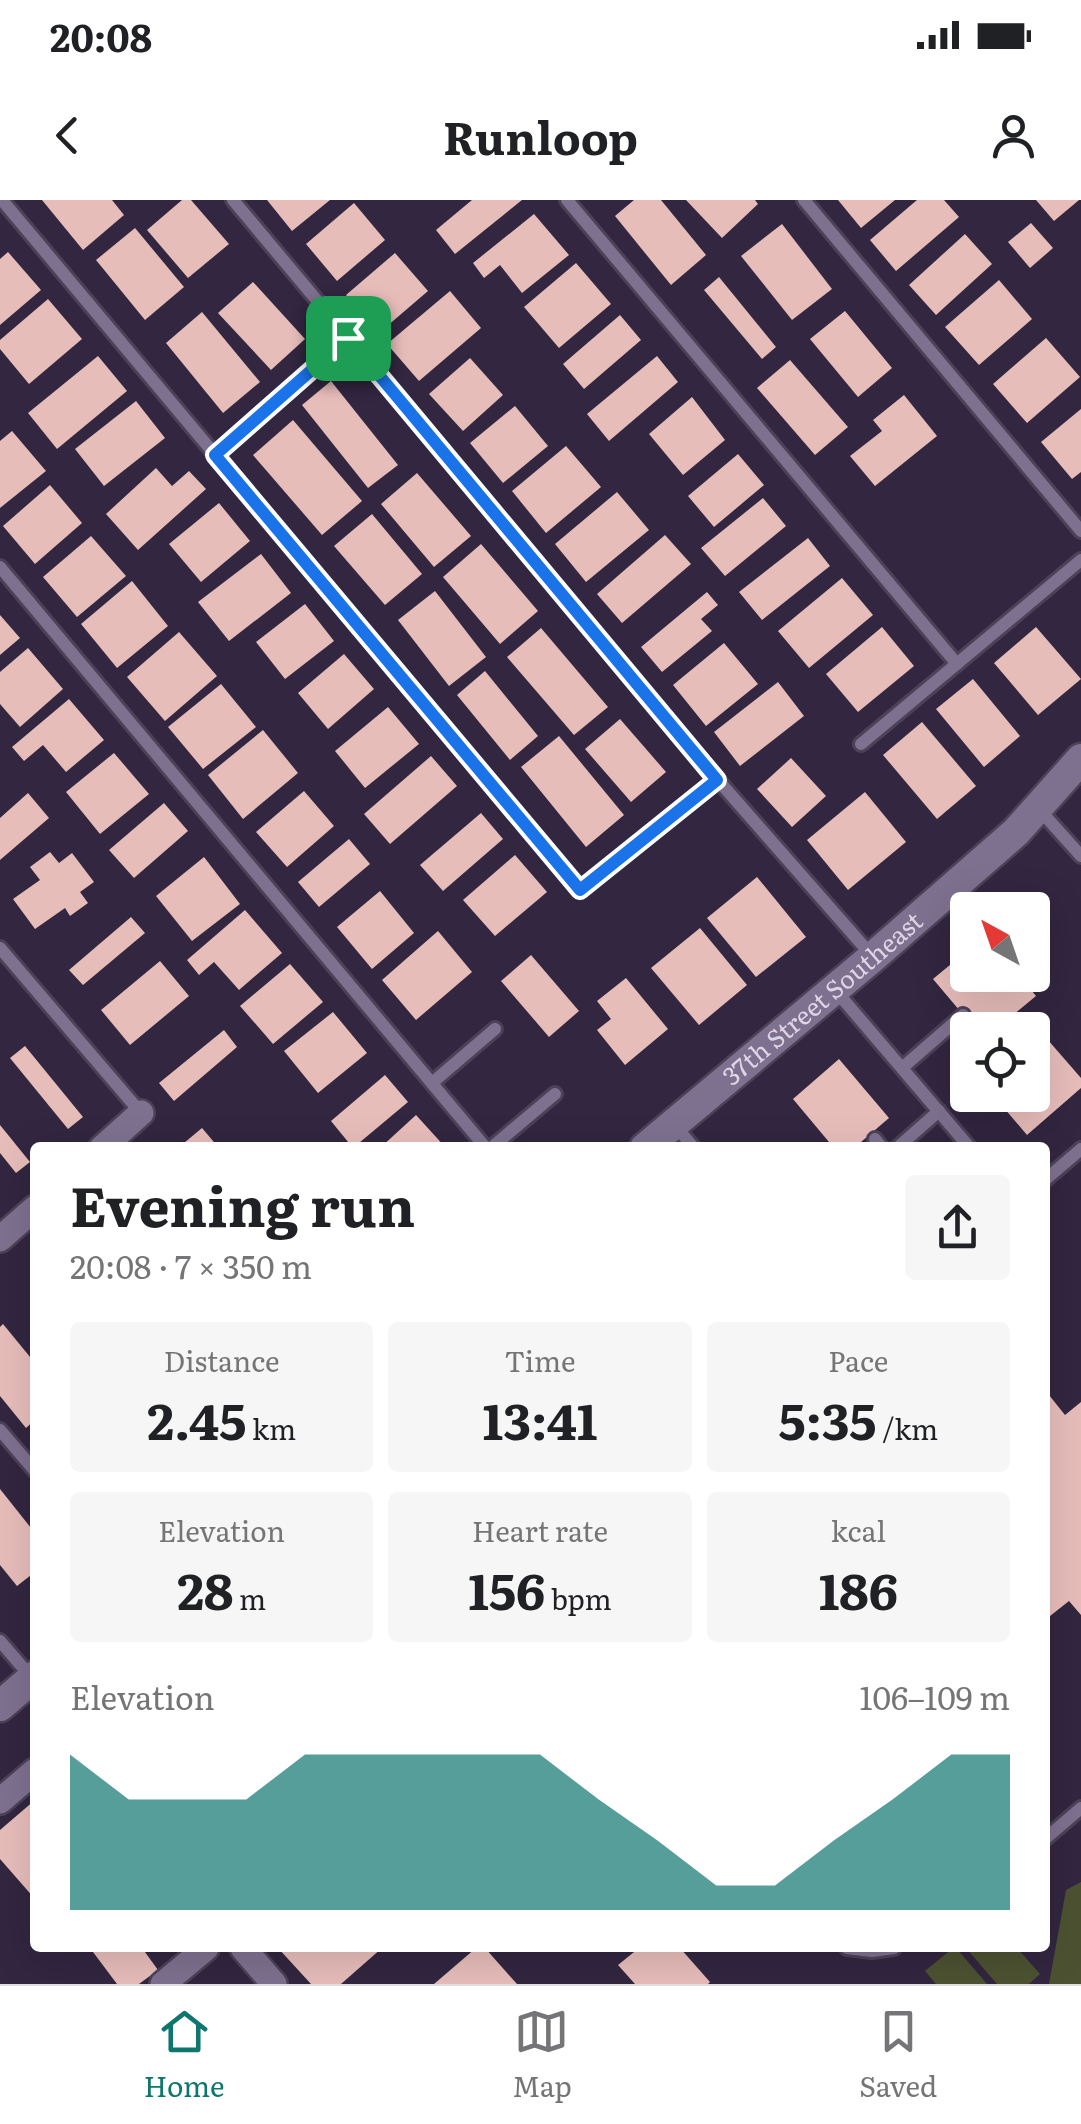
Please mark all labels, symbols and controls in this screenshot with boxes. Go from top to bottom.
text: 20:08 [50,7,152,64]
text: Runloop [443,102,638,169]
icon: back [40,108,95,163]
icon: person [986,108,1041,163]
pin [306,296,391,381]
icon: arrive [321,311,376,366]
north arrow [950,892,1050,992]
map controls [950,892,1050,1112]
street label: 37th Street Southeast [713,902,930,1093]
button: locate [950,1012,1050,1112]
text: Evening run [70,1162,415,1244]
button: share [905,1175,1010,1280]
text: 20:08 · 7 × 350 m [70,1241,312,1289]
text: Distance [164,1339,280,1381]
text: Time [504,1339,576,1381]
text: Pace [828,1339,888,1381]
text: 2.45 [147,1381,246,1455]
text: 13:41 [482,1381,598,1455]
text: 5:35 [778,1381,877,1455]
text: km [246,1407,296,1449]
text: /km [877,1407,938,1449]
text: Elevation [158,1509,285,1551]
text: Heart rate [472,1509,608,1551]
text: kcal [831,1509,886,1551]
text: 28 [177,1551,233,1625]
text: 156 [468,1551,545,1625]
text: 186 [819,1551,898,1625]
text: m [233,1577,266,1619]
text: bpm [545,1577,612,1619]
text: Elevation [70,1672,215,1720]
text: 106–109 m [860,1672,1010,1720]
tab: Home [144,2004,225,2106]
tab: Map [512,2004,572,2106]
tab: Saved [859,2004,937,2106]

